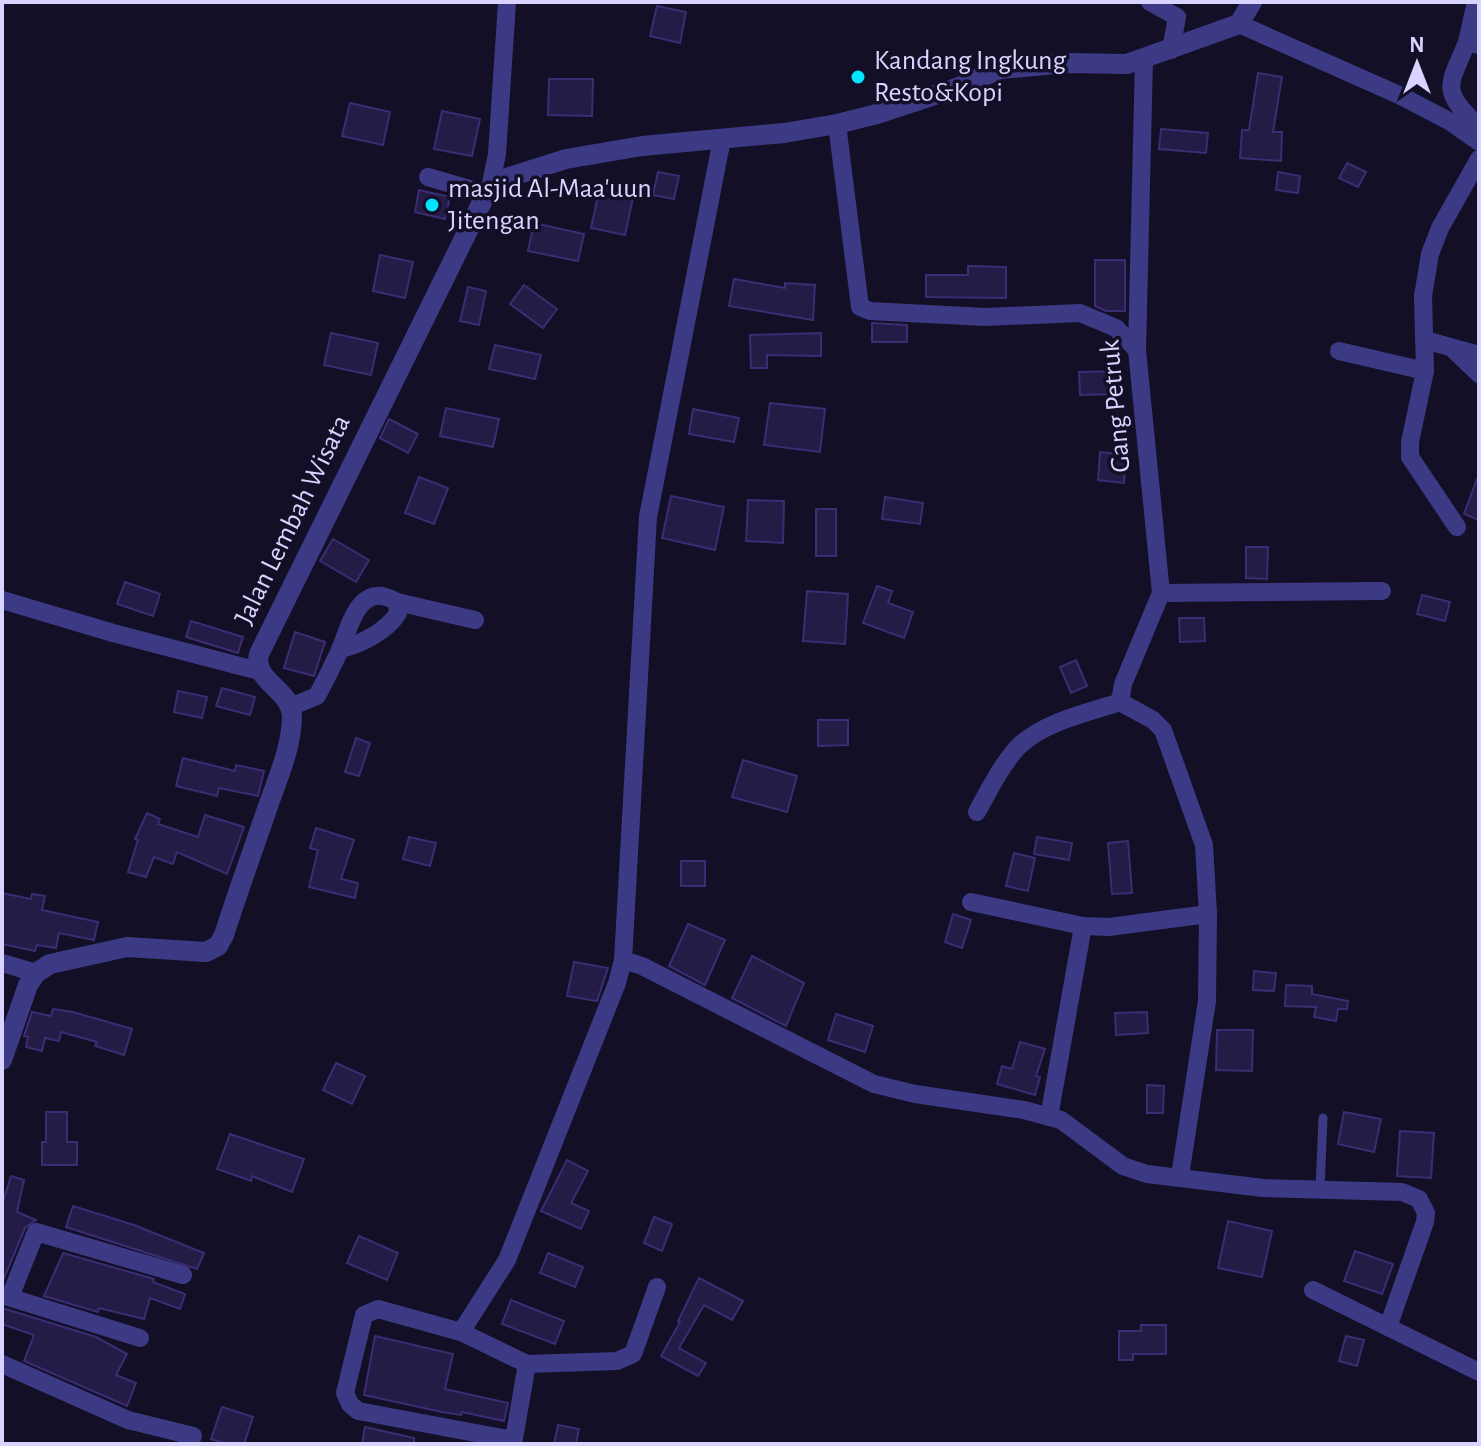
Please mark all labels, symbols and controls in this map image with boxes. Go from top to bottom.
north arrow [1377,24,1457,104]
text: N [1409,34,1425,56]
place label: Kandang Ingkung Resto&Kopi [874,47,1067,107]
marker: Kandang Ingkung Resto&Kopi [849,68,867,86]
place label: masjid Al-Maa'uun Jitengan [448,175,652,235]
marker: masjid Al-Maa'uun Jitengan [423,196,441,214]
street label: Gang Petruk [1096,338,1136,474]
street label: Jalan Lembah Wisata [230,411,356,629]

